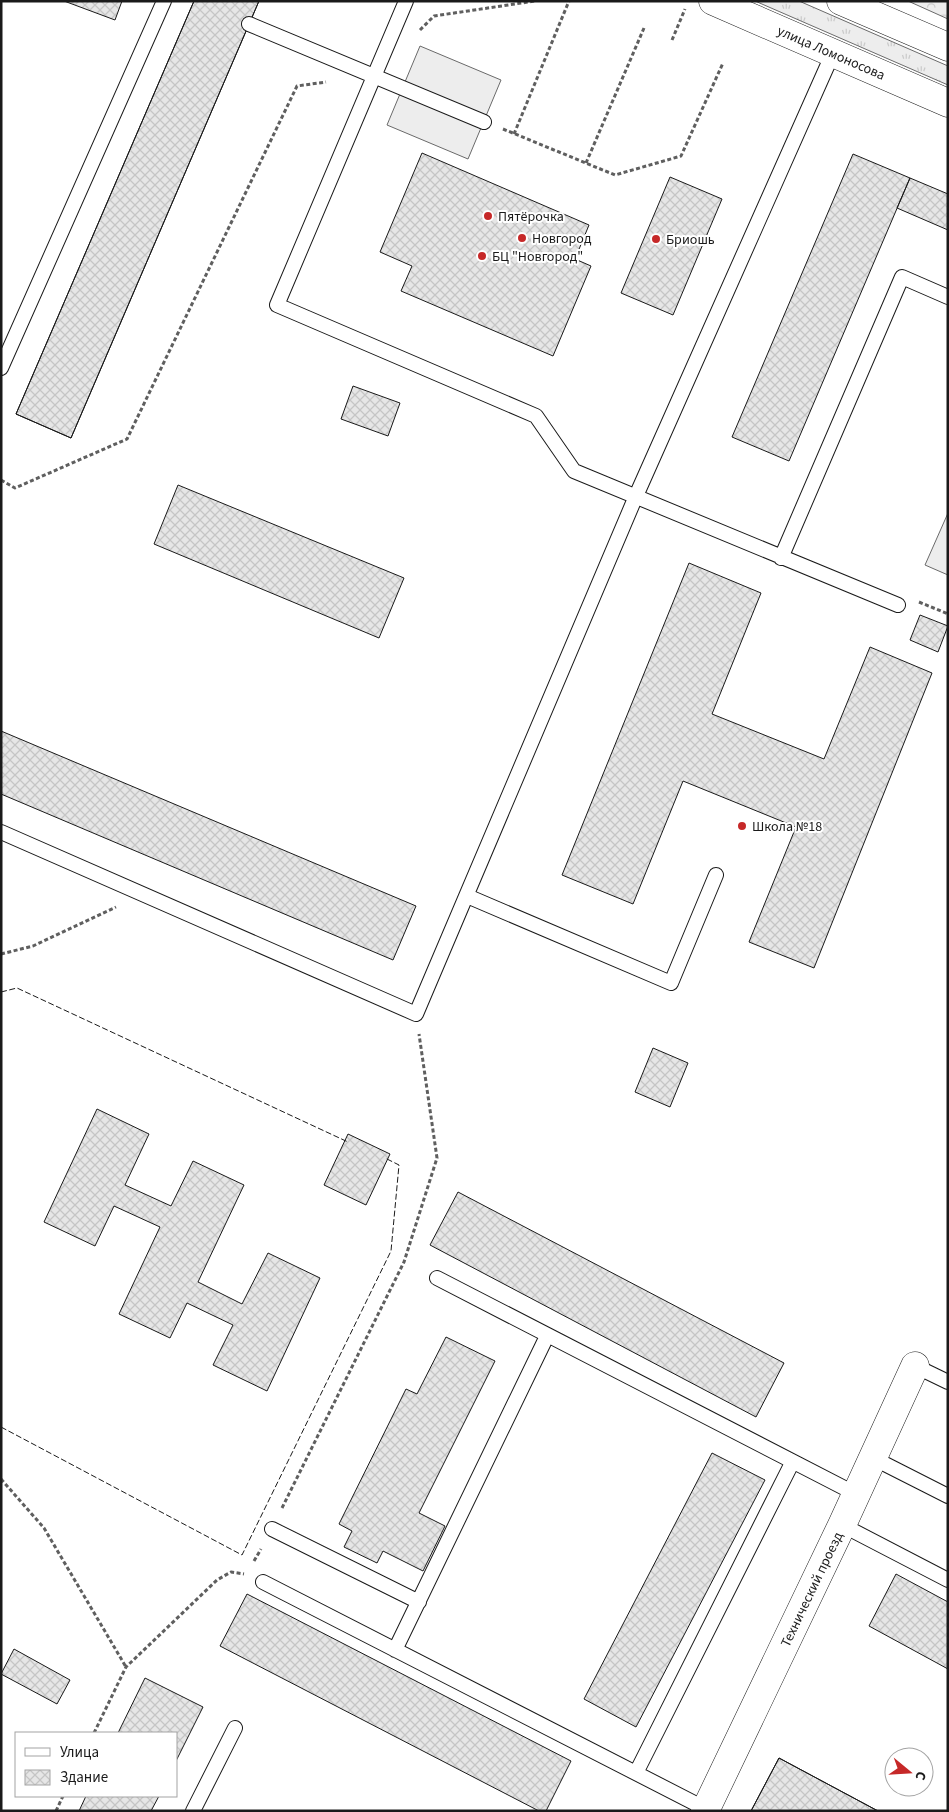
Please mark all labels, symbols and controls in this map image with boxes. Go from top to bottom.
street label: улица Ломоносова [774,21,888,86]
place label: Пятёрочка [498,207,564,227]
marker: Пятёрочка [482,210,494,222]
place label: Новгород [532,229,592,249]
place label: Бриошь [666,230,715,250]
marker: Новгород [516,232,528,244]
marker: Бриошь [650,233,662,245]
place label: БЦ "Новгород" [492,247,583,267]
marker: БЦ "Новгород" [476,250,488,262]
place label: Школа №18 [752,817,822,837]
marker: Школа №18 [736,820,748,832]
street label: Технический проезд [776,1528,849,1650]
legend [15,1732,178,1797]
text: Улица [60,1742,99,1763]
north arrow [884,1747,934,1797]
text: Здание [60,1767,108,1788]
text: С [910,1769,931,1783]

